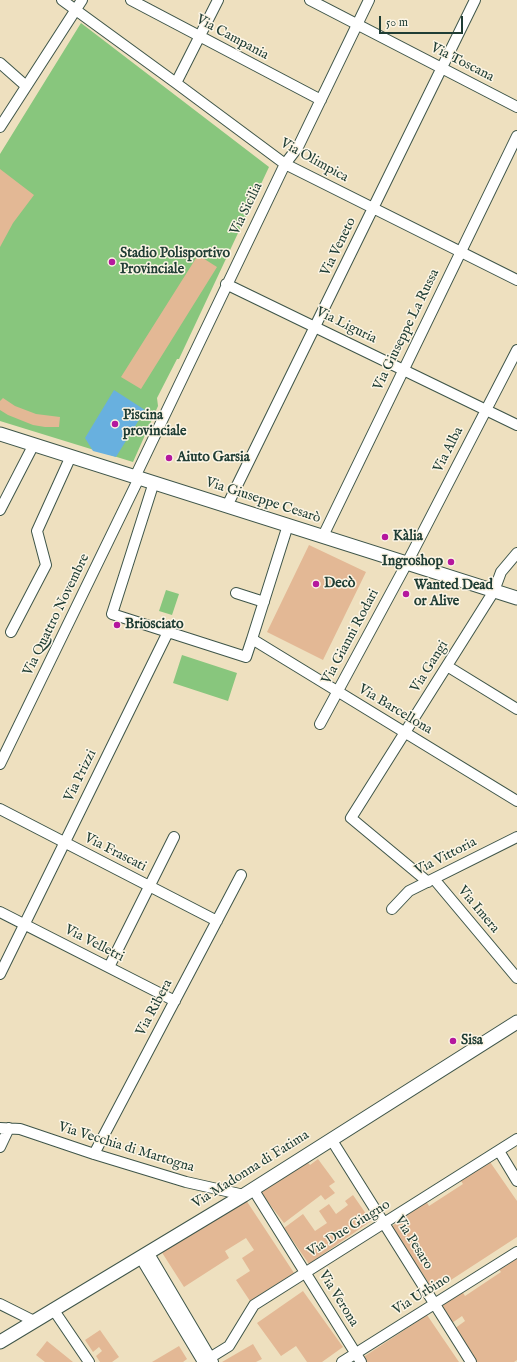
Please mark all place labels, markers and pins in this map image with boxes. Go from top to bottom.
place label: Stadio Polisportivo Provinciale [120,246,230,278]
marker: Stadio Polisportivo Provinciale [107,257,117,267]
place label: Piscina provinciale [123,408,187,440]
marker: Piscina provinciale [110,419,120,429]
place label: Aiuto Garsia [177,450,250,466]
marker: Aiuto Garsia [164,453,174,463]
place label: Kàlia [393,529,423,545]
marker: Kàlia [380,532,390,542]
place label: Ingroshop [382,554,443,570]
marker: Ingroshop [446,557,456,567]
place label: Decò [324,576,355,592]
place label: Wanted Dead or Alive [414,578,493,610]
marker: Decò [311,579,321,589]
marker: Wanted Dead or Alive [401,589,411,599]
place label: Briosciato [125,617,184,633]
marker: Briosciato [112,620,122,630]
place label: Sisa [461,1033,483,1049]
marker: Sisa [448,1036,458,1046]

